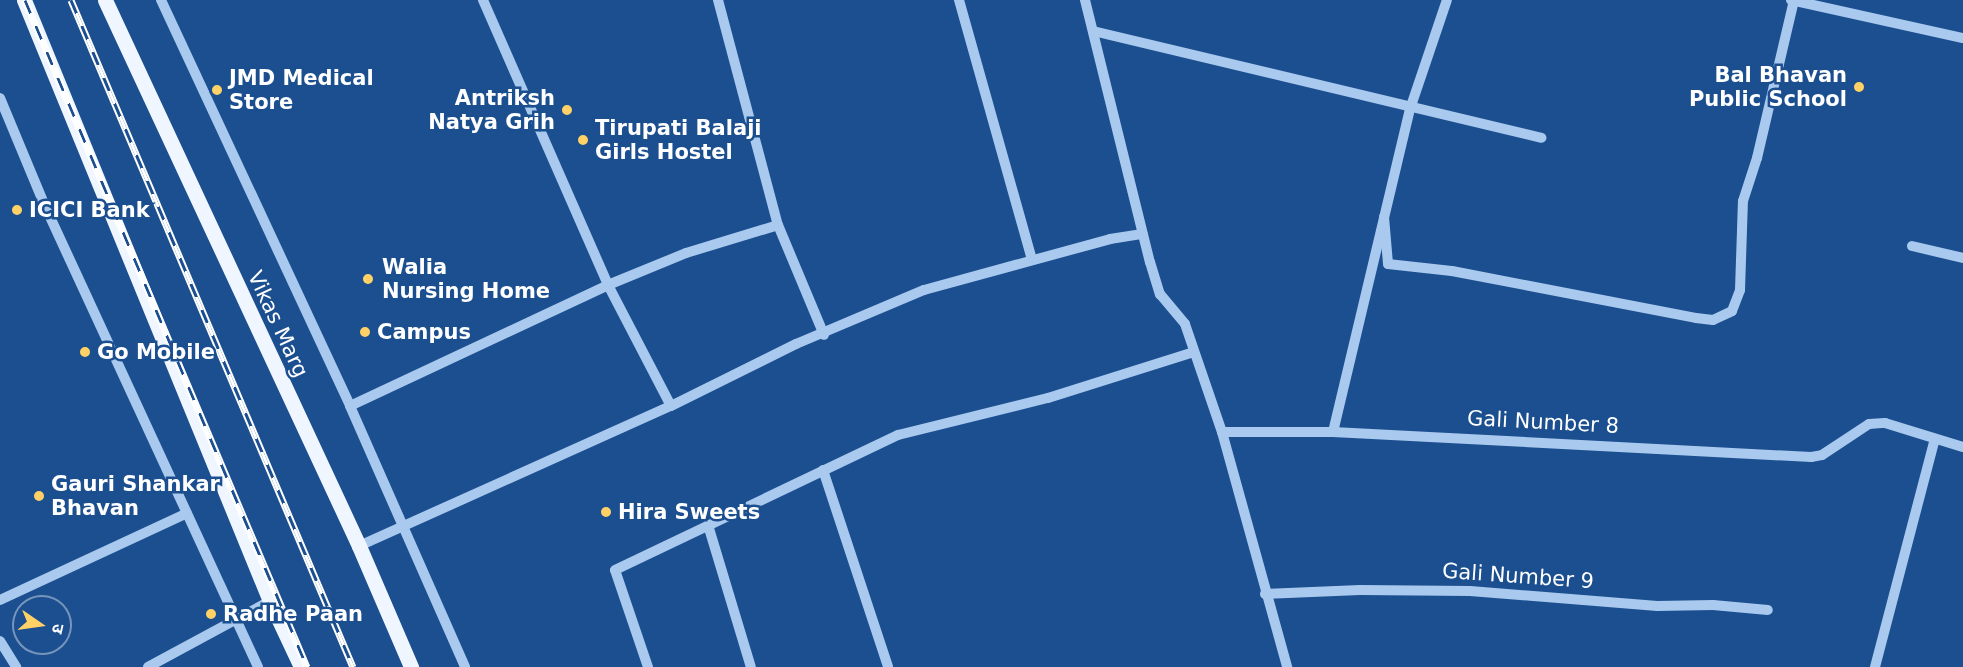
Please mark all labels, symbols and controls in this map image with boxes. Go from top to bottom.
place label: Bal Bhavan Public School [1689,62,1847,112]
place label: JMD Medical Store [229,65,374,115]
marker: Bal Bhavan Public School [1852,80,1866,94]
marker: JMD Medical Store [210,83,224,97]
place label: Antriksh Natya Grih [428,85,555,135]
marker: Antriksh Natya Grih [560,103,574,117]
place label: Tirupati Balaji Girls Hostel [595,115,762,165]
marker: Tirupati Balaji Girls Hostel [576,133,590,147]
place label: ICICI Bank [29,197,150,223]
marker: ICICI Bank [10,203,24,217]
place label: Walia Nursing Home [382,254,550,304]
street label: Vikas Marg [242,267,314,381]
marker: Walia Nursing Home [359,270,377,288]
place label: Campus [377,319,471,345]
marker: Campus [358,325,372,339]
place label: Go Mobile [97,339,215,365]
marker: Go Mobile [78,345,92,359]
street label: Gali Number 8 [1467,405,1619,439]
place label: Gauri Shankar Bhavan [51,471,220,521]
marker: Gauri Shankar Bhavan [32,489,46,503]
place label: Hira Sweets [618,499,760,525]
marker: Hira Sweets [599,505,613,519]
street label: Gali Number 9 [1441,558,1595,594]
north arrow [12,595,72,655]
place label: Radhe Paan [223,601,363,627]
marker: Radhe Paan [204,607,218,621]
text: उ [48,622,68,635]

